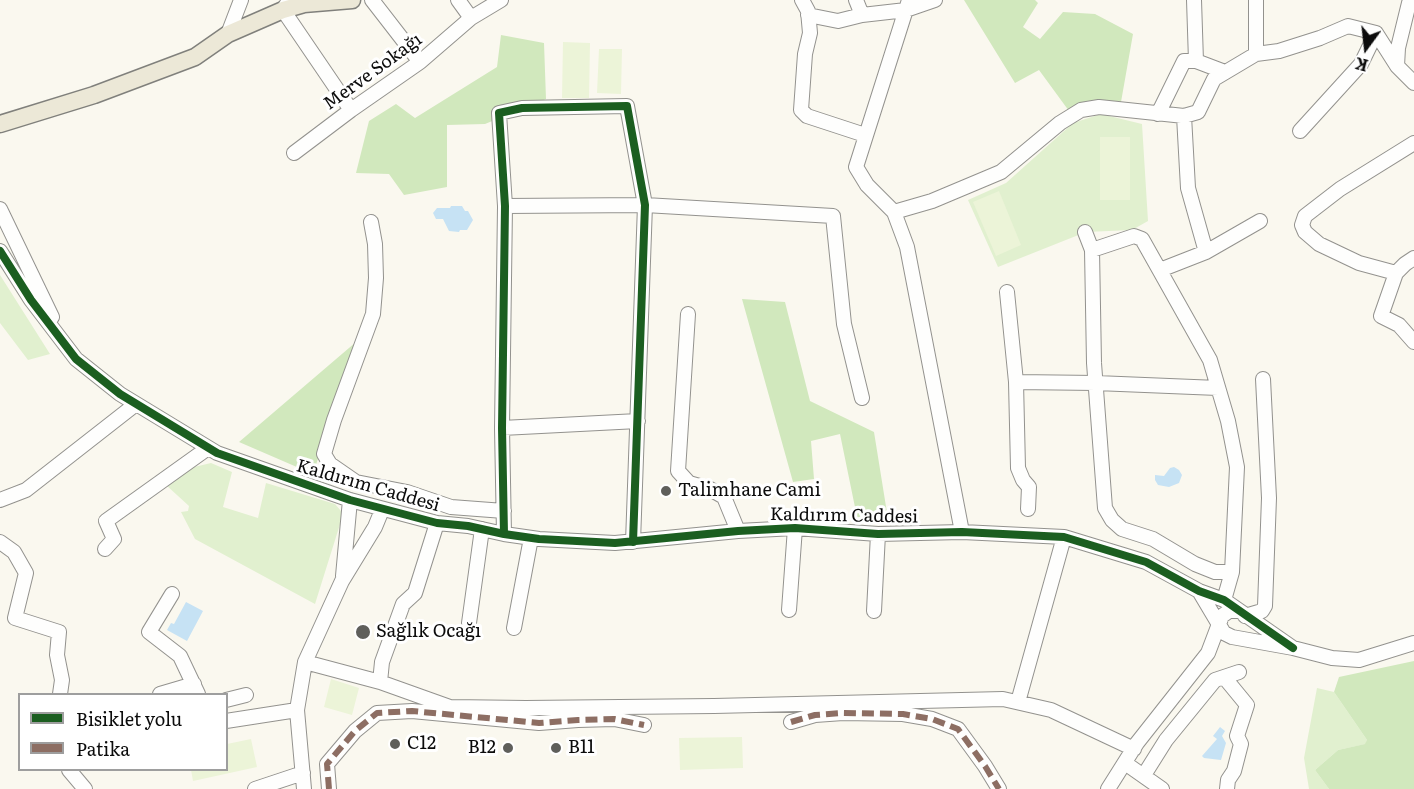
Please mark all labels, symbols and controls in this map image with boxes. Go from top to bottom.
north arrow [1336,18,1396,78]
street label: Merve Sokağı [320,29,426,115]
text: K [1352,52,1371,79]
street label: Kaldırım Caddesi [294,455,442,517]
place label: Talimhane Cami [678,480,821,502]
marker: Talimhane Cami [659,484,673,498]
street label: Kaldırım Caddesi [770,504,918,528]
place label: Sağlık Ocağı [376,621,481,643]
marker: Sağlık Ocağı [354,623,372,641]
legend [18,693,228,771]
text: Bisiklet yolu [76,705,182,732]
place label: C12 [407,733,436,755]
text: Patika [76,735,130,762]
marker: C12 [388,737,402,751]
place label: B12 [468,737,496,759]
place label: B11 [568,737,595,759]
marker: B12 [501,741,515,755]
marker: B11 [549,741,563,755]

